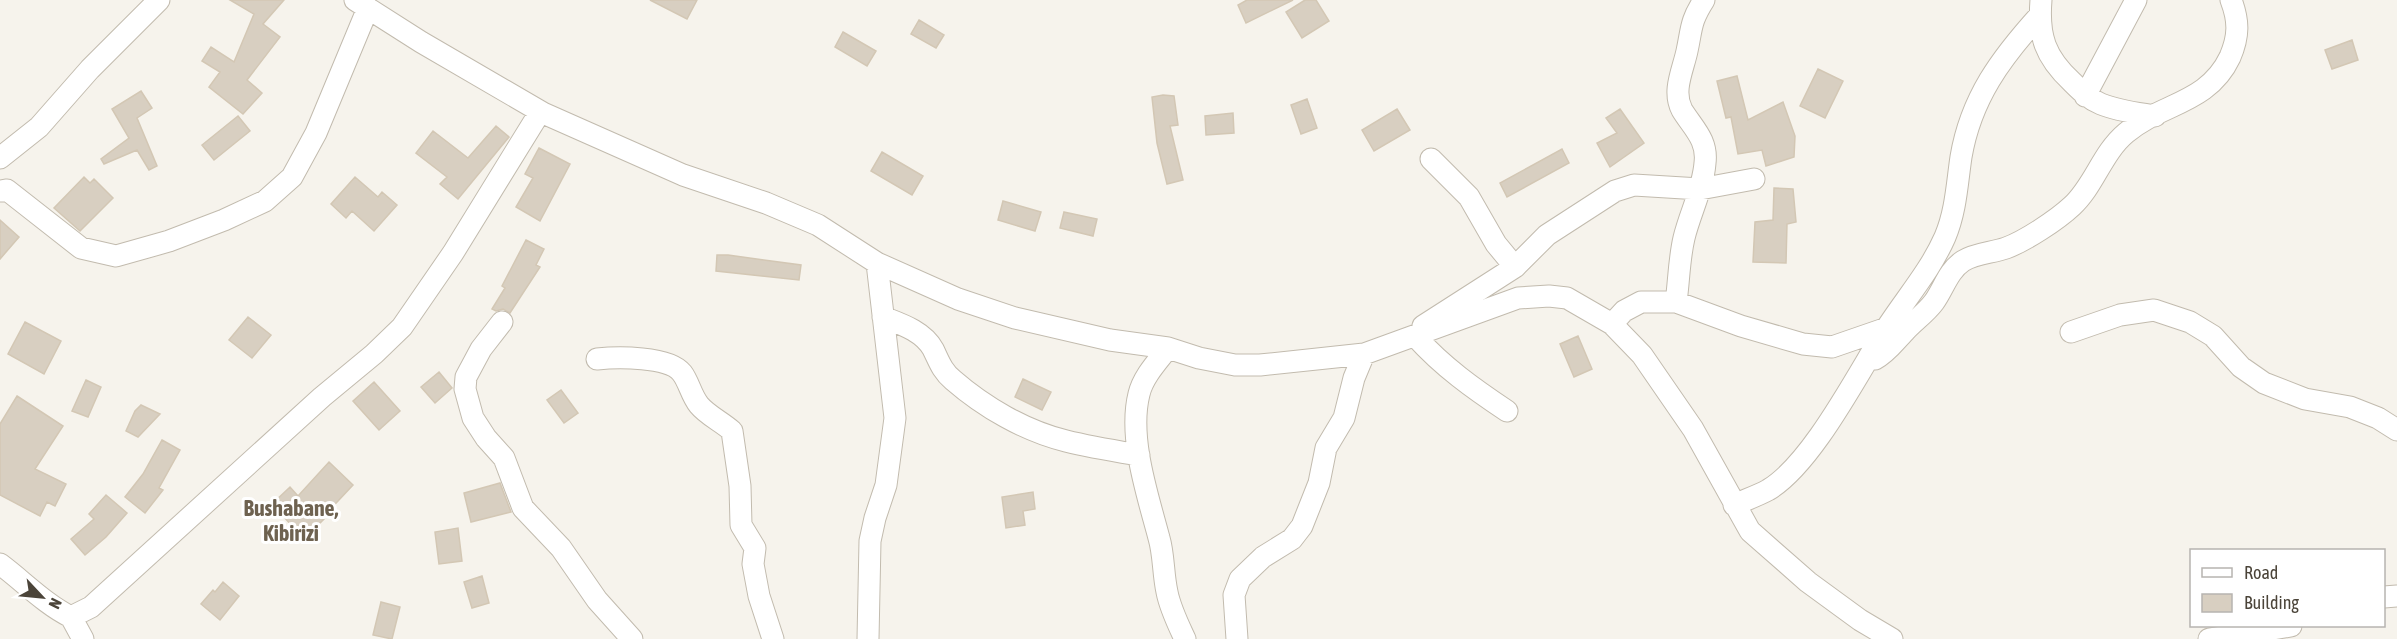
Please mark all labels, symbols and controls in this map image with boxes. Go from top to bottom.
district label: Bushabane, Kibirizi [244,495,339,546]
legend [2190,549,2385,627]
text: Road [2244,562,2278,583]
north arrow [12,567,72,627]
text: Building [2244,592,2299,613]
text: N [45,595,66,612]

